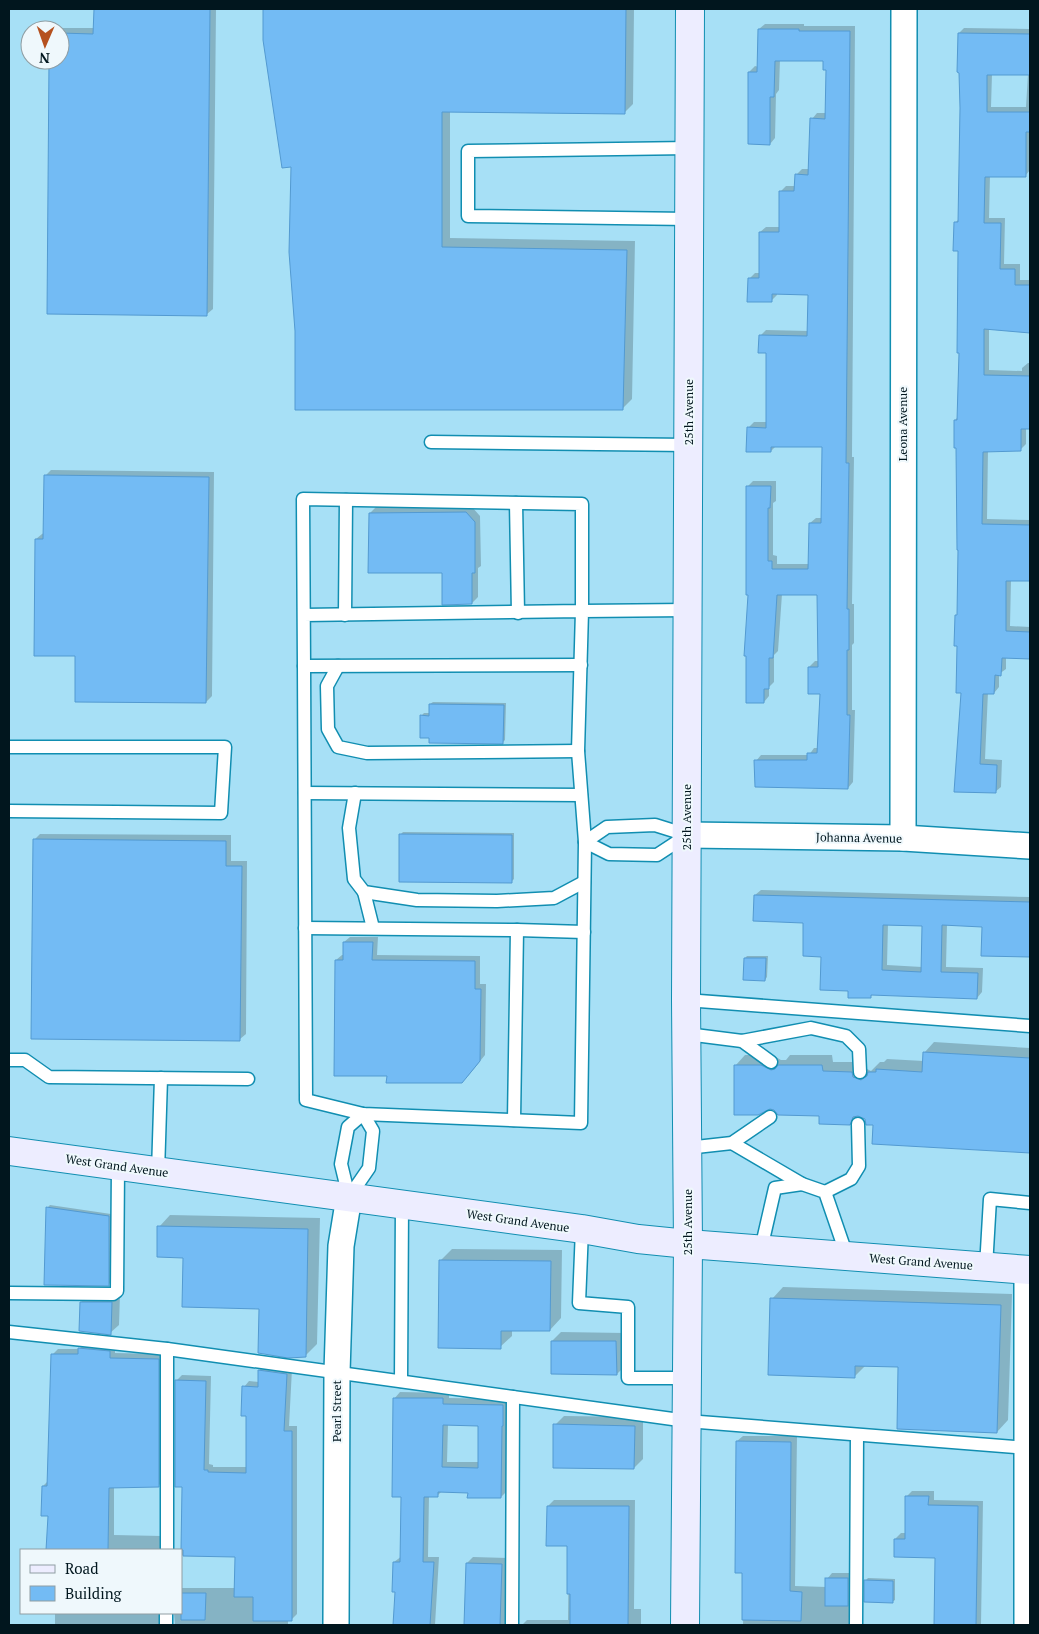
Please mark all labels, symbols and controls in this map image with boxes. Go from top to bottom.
north arrow [20,20,70,70]
text: N [39,49,50,68]
street label: 25th Avenue [681,379,696,445]
street label: Leona Avenue [895,387,910,461]
street label: 25th Avenue [679,784,694,850]
street label: Johanna Avenue [816,829,902,846]
street label: West Grand Avenue [65,1151,169,1180]
street label: 25th Avenue [680,1189,695,1255]
street label: West Grand Avenue [466,1206,570,1235]
street label: West Grand Avenue [869,1250,973,1273]
street label: Pearl Street [329,1379,344,1442]
legend [20,1549,182,1614]
text: Road [65,1558,98,1578]
text: Building [65,1583,123,1603]

